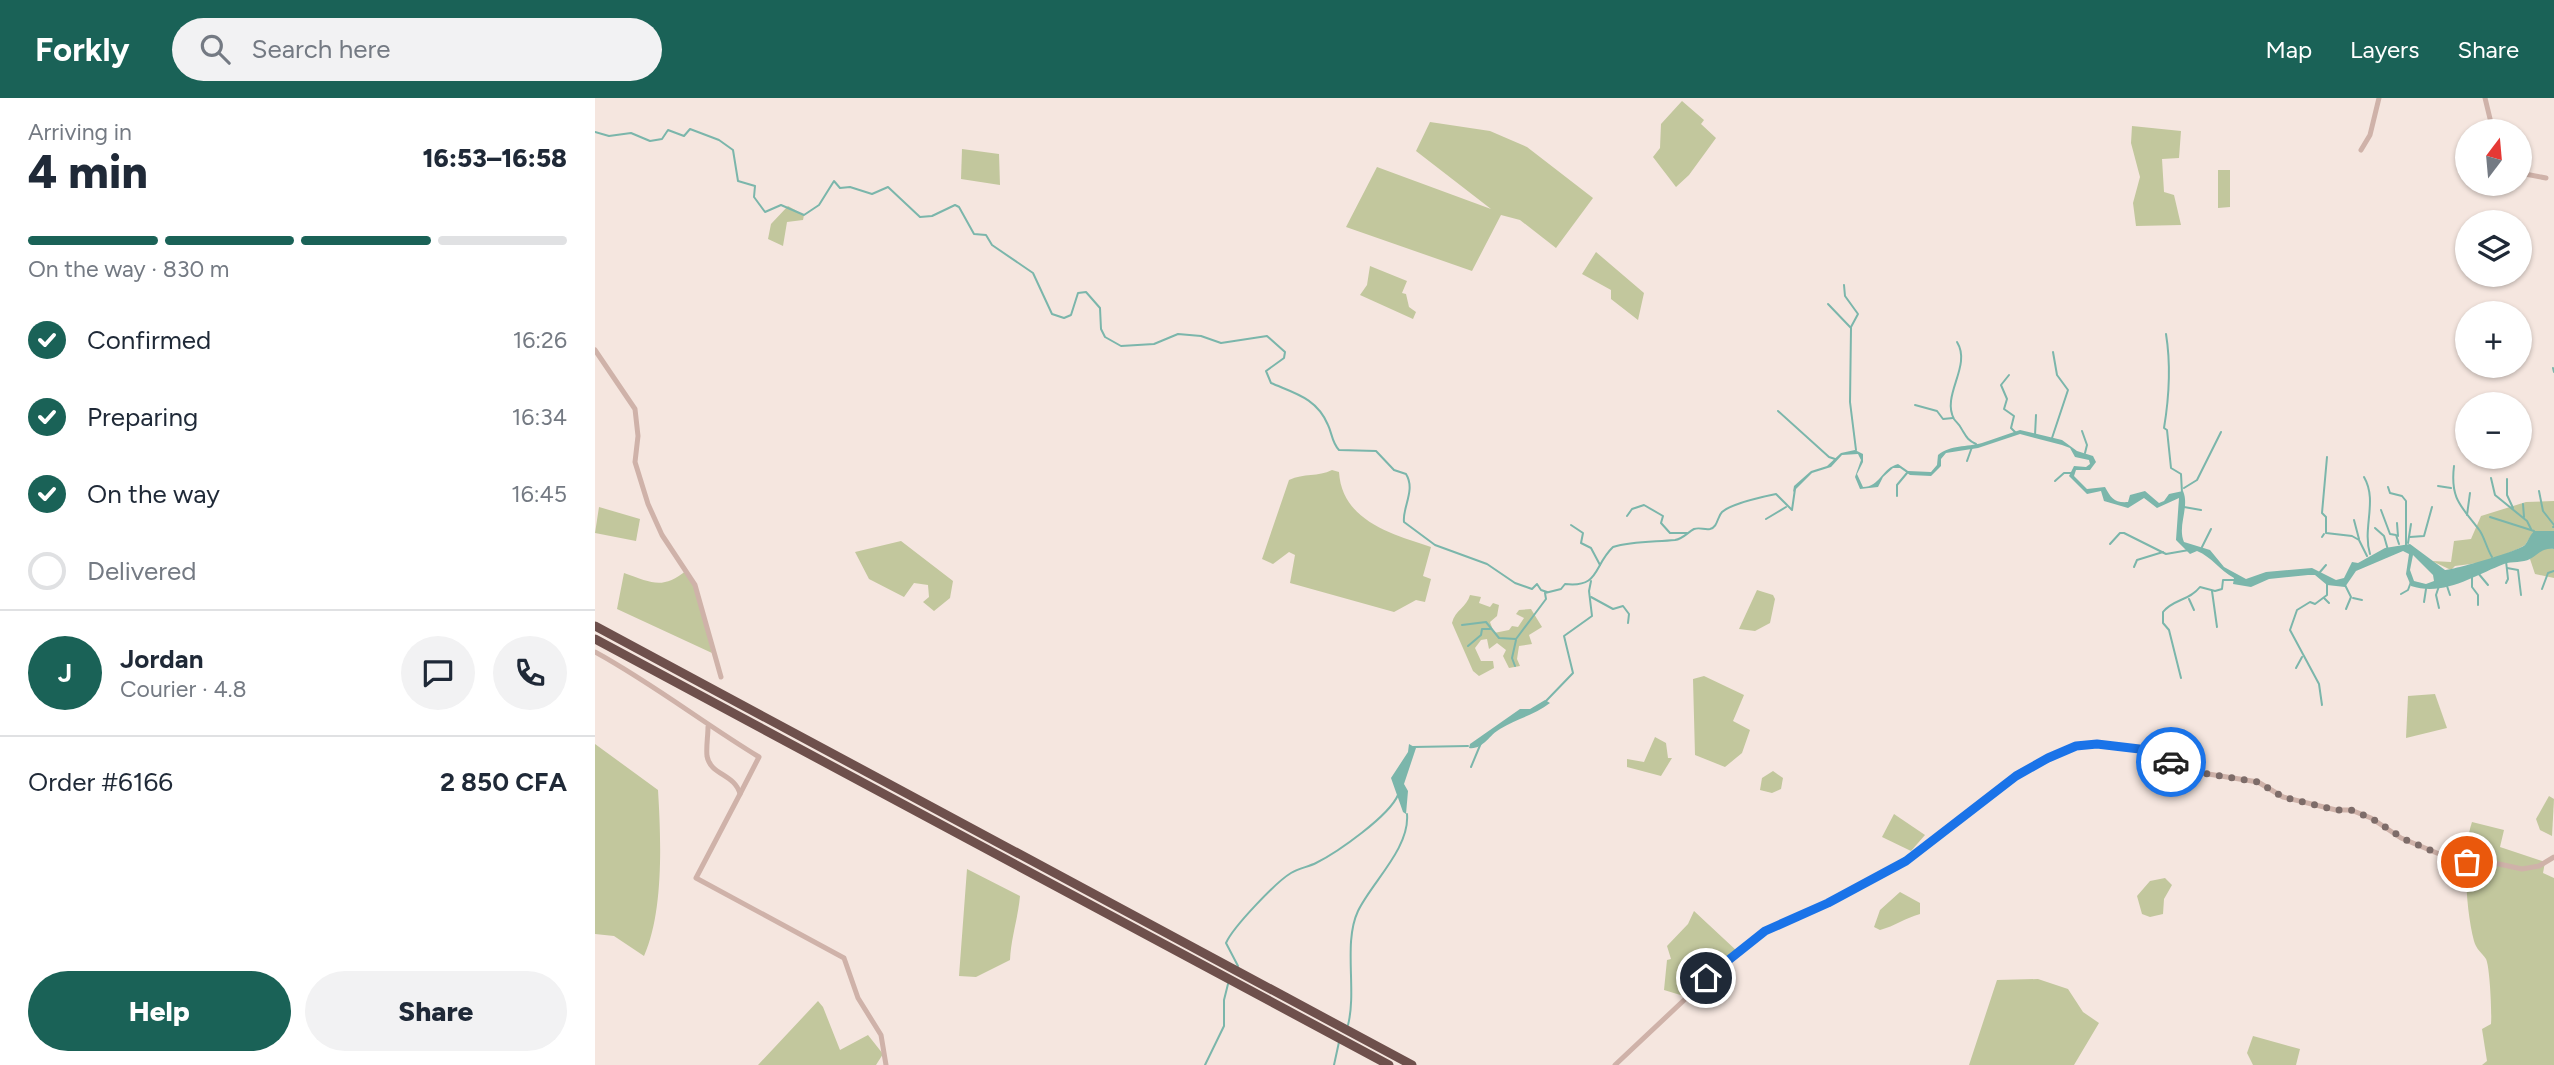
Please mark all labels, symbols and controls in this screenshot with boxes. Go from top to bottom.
search box [172,18,662,81]
text: Forkly [35,30,130,69]
icon: search [196,30,234,68]
text: Search here [252,33,390,65]
text: Map [2265,35,2312,64]
text: Layers [2350,35,2419,64]
text: Share [2457,35,2519,64]
text: Arriving in [28,118,132,146]
north arrow [2455,119,2532,196]
map controls [2455,119,2532,469]
text: 16:53–16:58 [422,142,567,174]
text: 4 min [28,144,148,200]
button: layers [2455,210,2532,287]
text: On the way · 830 m [28,255,229,283]
button: + [2455,301,2532,378]
icon: check [28,321,66,359]
text: Confirmed [87,324,211,356]
text: 16:26 [513,326,567,354]
button: − [2455,392,2532,469]
icon: check [28,398,66,436]
text: Preparing [87,401,198,433]
text: 16:34 [512,403,567,431]
icon: check [28,475,66,513]
text: On the way [87,478,220,510]
text: 16:45 [511,480,567,508]
text: Delivered [87,555,196,587]
button: chat [401,636,475,710]
button: phone [493,636,567,710]
text: Jordan [120,643,203,675]
text: J [58,657,72,689]
text: Courier · 4.8 [120,675,247,703]
courier [2136,727,2206,797]
icon: car [2152,743,2190,781]
text: Order #6166 [28,766,173,798]
text: 2 850 CFA [440,766,567,798]
pin [2437,832,2497,892]
icon: bag [2448,843,2486,881]
pin [1676,948,1736,1008]
icon: home [1687,959,1725,997]
button: Help [28,971,291,1051]
button: Share [305,971,567,1051]

